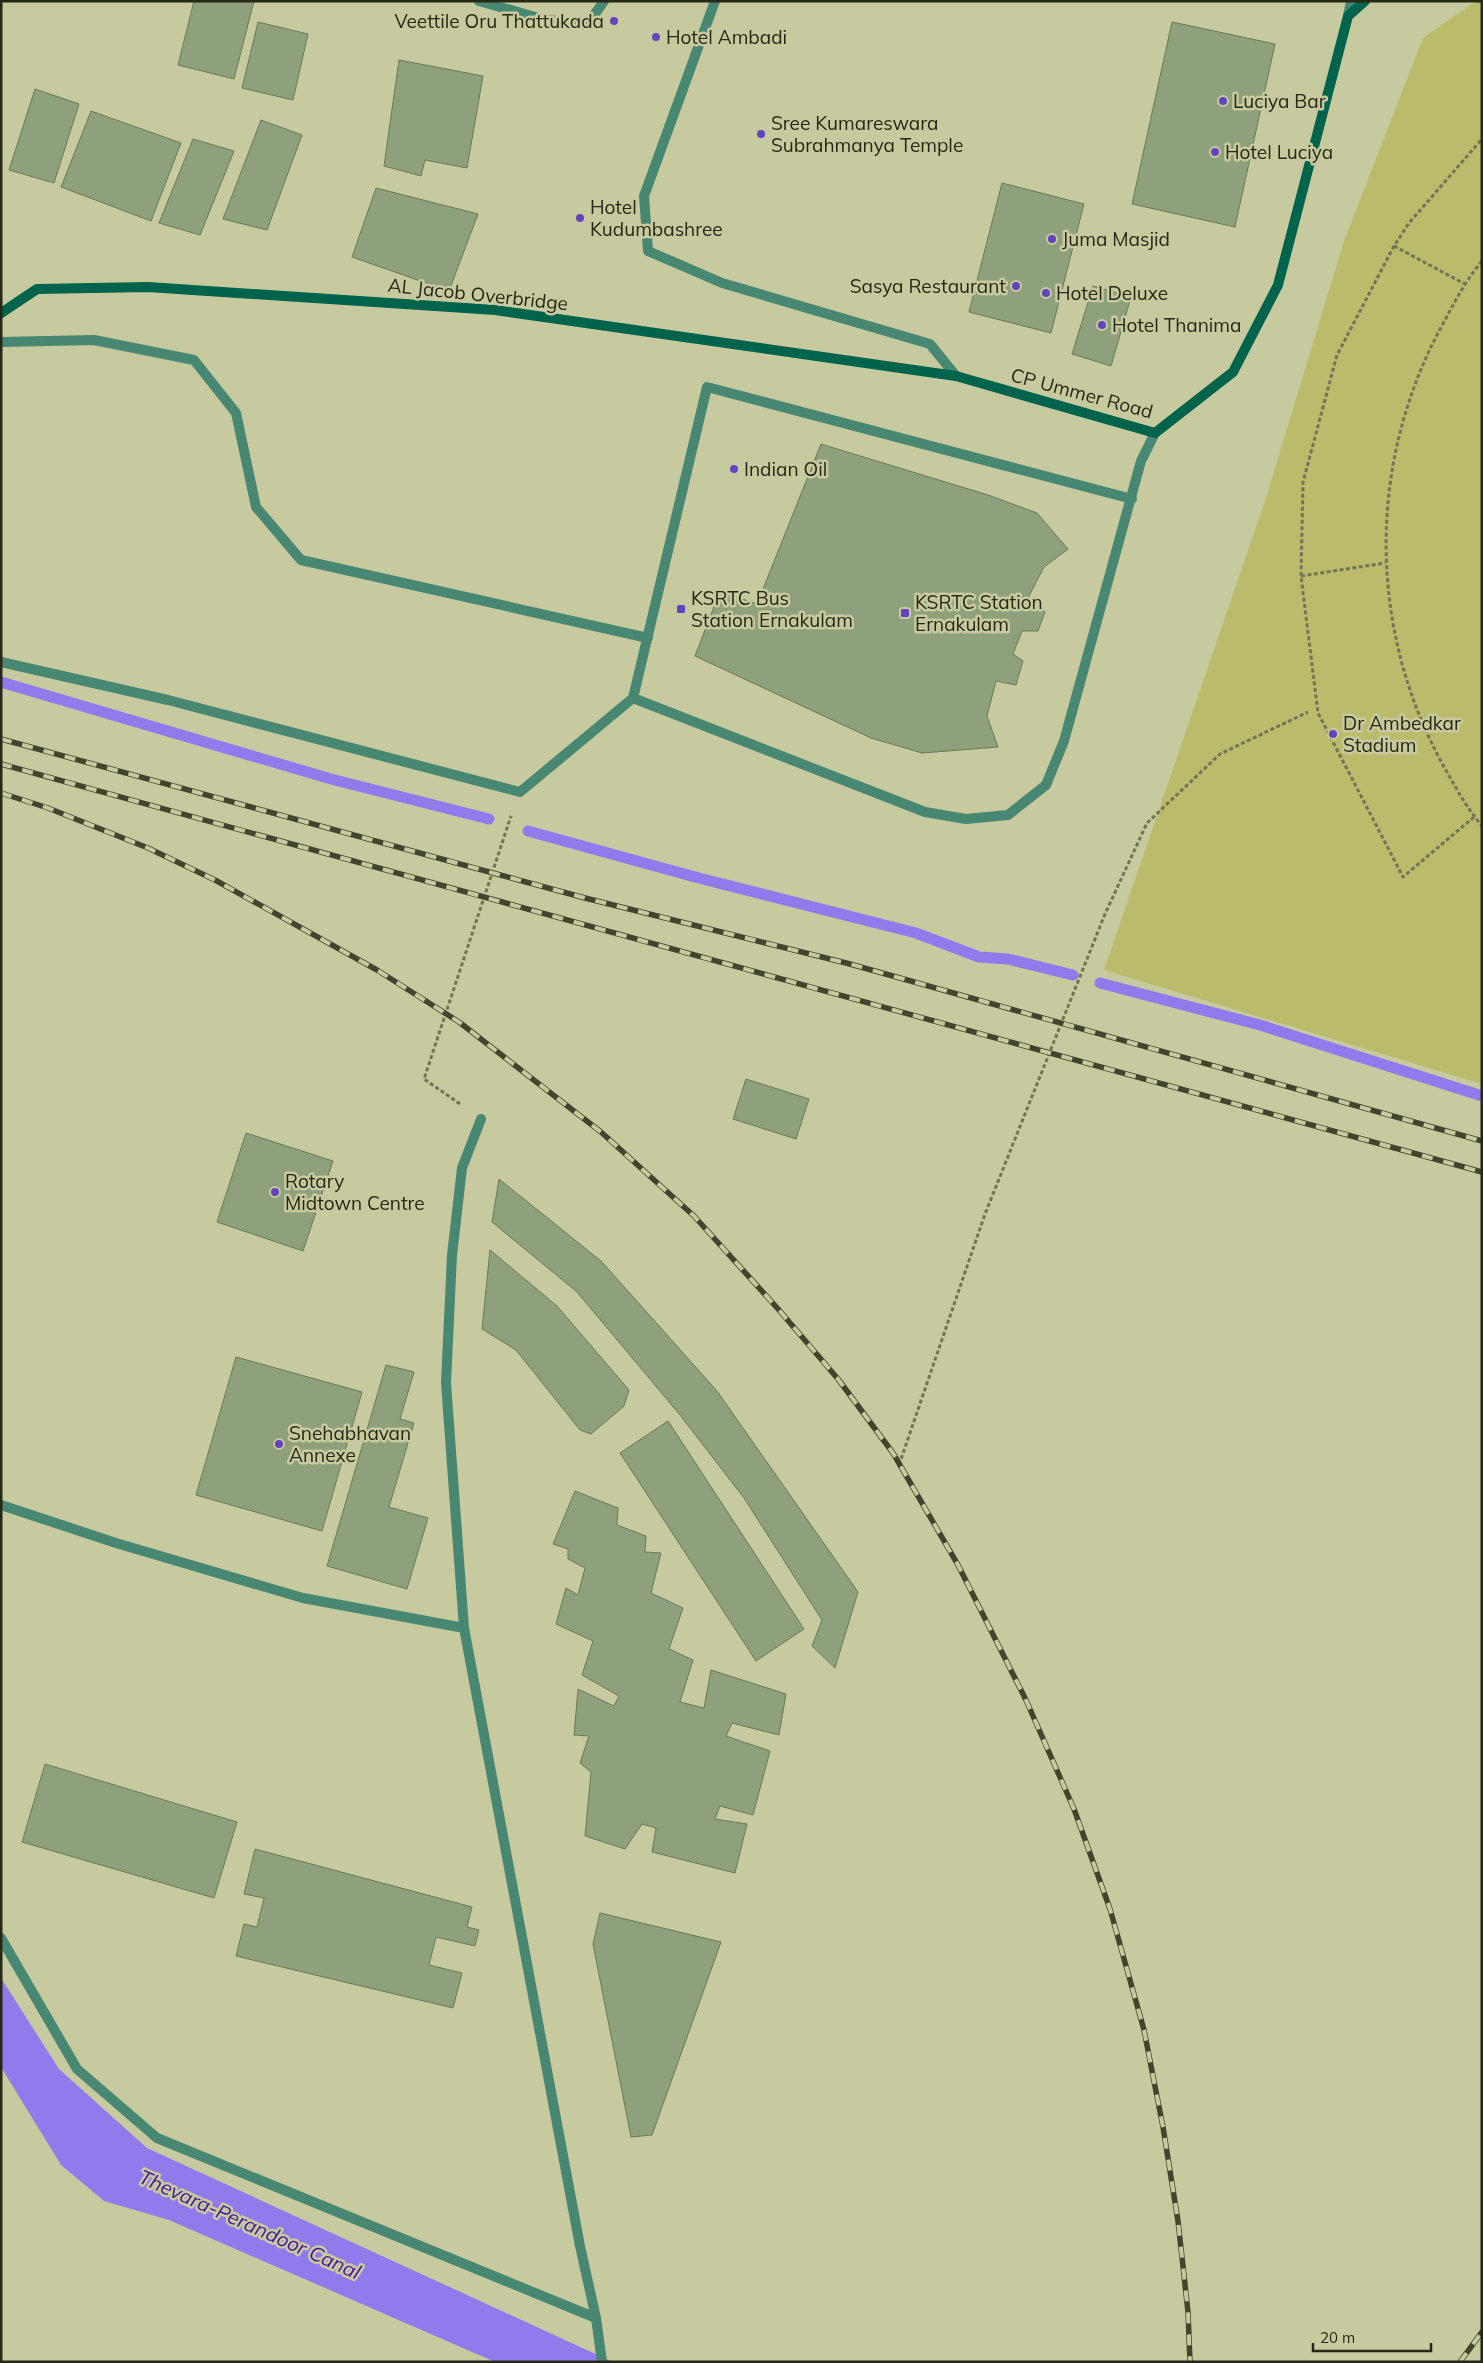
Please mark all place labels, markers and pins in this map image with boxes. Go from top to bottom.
place label: Veettile Oru Thattukada [394,9,604,33]
marker: Veettile Oru Thattukada [608,15,620,27]
place label: Hotel Ambadi [666,25,787,49]
marker: Hotel Ambadi [650,31,662,43]
place label: Luciya Bar [1233,89,1326,113]
marker: Luciya Bar [1217,95,1229,107]
place label: Sree Kumareswara Subrahmanya Temple [771,111,963,157]
marker: Sree Kumareswara Subrahmanya Temple [755,128,767,140]
place label: Hotel Luciya [1225,140,1333,164]
marker: Hotel Luciya [1209,146,1221,158]
place label: Hotel Kudumbashree [590,195,723,241]
marker: Hotel Kudumbashree [574,212,586,224]
place label: Juma Masjid [1062,227,1170,251]
marker: Juma Masjid [1046,233,1058,245]
place label: Sasya Restaurant [850,274,1006,298]
marker: Sasya Restaurant [1010,280,1022,292]
place label: Hotel Deluxe [1056,281,1168,305]
marker: Hotel Deluxe [1040,287,1052,299]
place label: Hotel Thanima [1112,313,1241,337]
marker: Hotel Thanima [1096,319,1108,331]
place label: Indian Oil [744,457,827,481]
marker: Indian Oil [728,463,740,475]
place label: KSRTC Bus Station Ernakulam [691,586,853,632]
place label: KSRTC Station Ernakulam [915,590,1043,636]
marker: KSRTC Bus Station Ernakulam [675,603,687,615]
marker: KSRTC Station Ernakulam [899,607,911,619]
place label: Dr Ambedkar Stadium [1343,711,1461,757]
marker: Dr Ambedkar Stadium [1327,728,1339,740]
place label: Rotary Midtown Centre [285,1169,425,1215]
marker: Rotary Midtown Centre [269,1186,281,1198]
place label: Snehabhavan Annexe [289,1421,411,1467]
marker: Snehabhavan Annexe [273,1438,285,1450]

